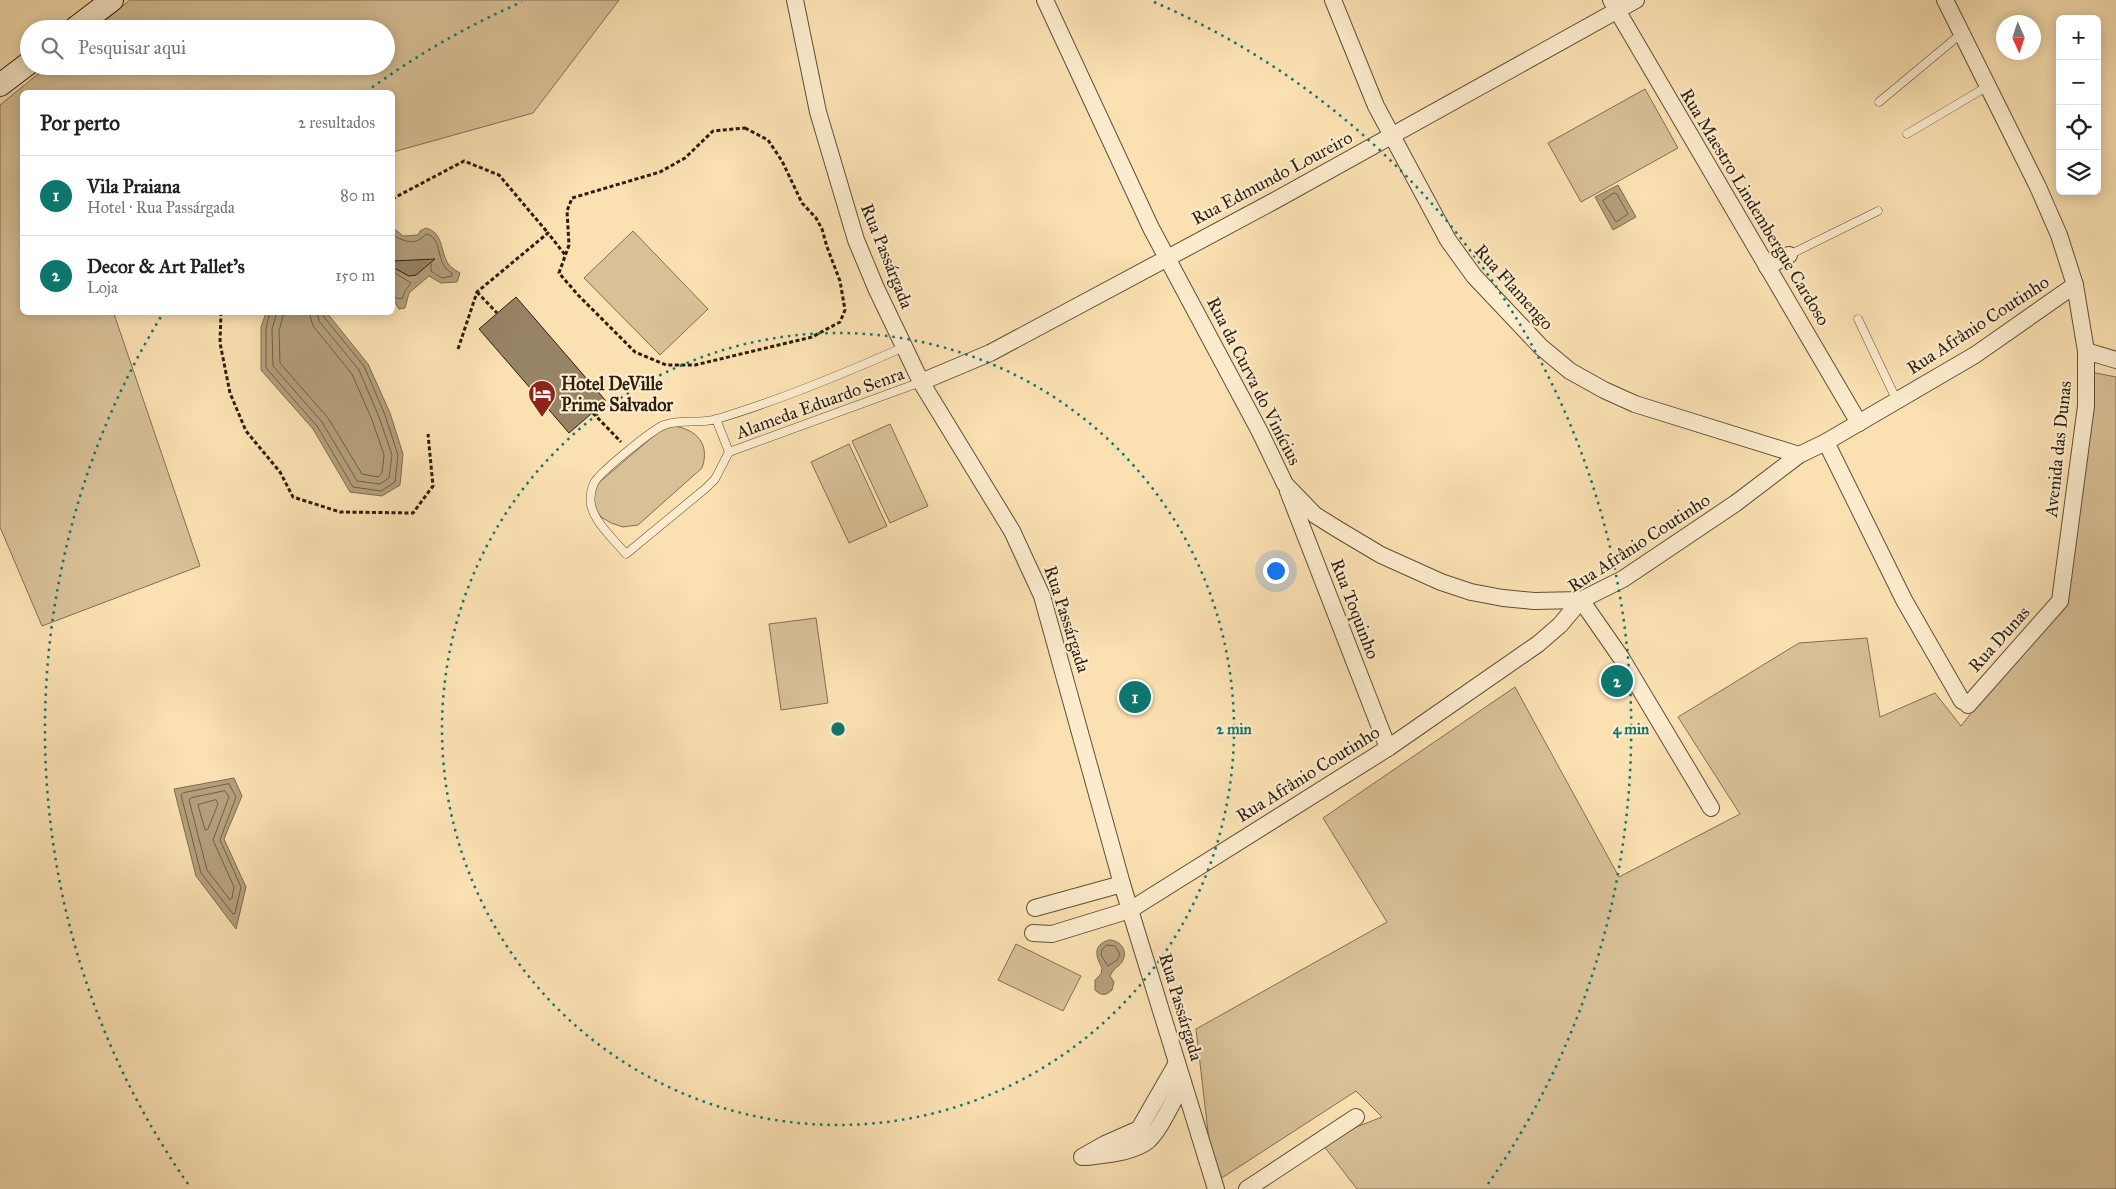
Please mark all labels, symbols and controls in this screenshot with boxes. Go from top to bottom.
north arrow [1996,15,2041,60]
map controls [2056,15,2101,195]
button: + [2056,15,2101,60]
search box [20,20,395,75]
icon: search [38,34,66,62]
text: Pesquisar aqui [78,36,186,59]
button: − [2056,60,2101,105]
street label: Rua Maestro Lindembergue Cardoso [1675,85,1835,330]
button: locate [2056,105,2101,150]
text: Por perto [40,110,120,136]
text: 2 resultados [298,113,375,132]
street label: Rua Edmundo Loureiro [1188,126,1356,230]
button: layers [2056,150,2101,195]
text: Vila Praiana [87,175,180,198]
text: 1 [53,186,59,205]
text: 80 m [340,186,375,205]
text: Hotel · Rua Passárgada [87,198,235,217]
street label: Rua Passárgada [855,200,918,312]
street label: Rua Flamengo [1469,240,1558,335]
text: Decor & Art Pallet's [87,255,245,278]
text: 2 [52,266,60,285]
text: 150 m [335,266,375,285]
street label: Rua Afrânio Coutinho [1903,271,2053,379]
text: Loja [87,278,118,297]
street label: Rua da Curva do Vinícius [1202,293,1306,469]
street label: Alameda Eduardo Senra [732,362,908,444]
place label: Hotel DeVille Prime Salvador [561,373,674,416]
hotel icon: Hotel DeVille Prime Salvador [527,379,557,418]
street label: Avenida das Dunas [2040,380,2076,519]
street label: Rua Afrânio Coutinho [1564,489,1714,597]
street label: Rua Toquinho [1325,556,1384,663]
your location [1263,558,1289,584]
street label: Rua Passárgada [1038,563,1095,676]
street label: Rua Dunas [1964,601,2034,677]
pin: 2 [1601,662,1633,700]
pin: 1 [1119,678,1151,716]
centre of rings [829,720,847,738]
text: 2 min [1216,720,1253,738]
text: 4 min [1613,720,1650,739]
street label: Rua Afrânio Coutinho [1232,721,1384,827]
street label: Rua Passárgada [1153,951,1208,1064]

